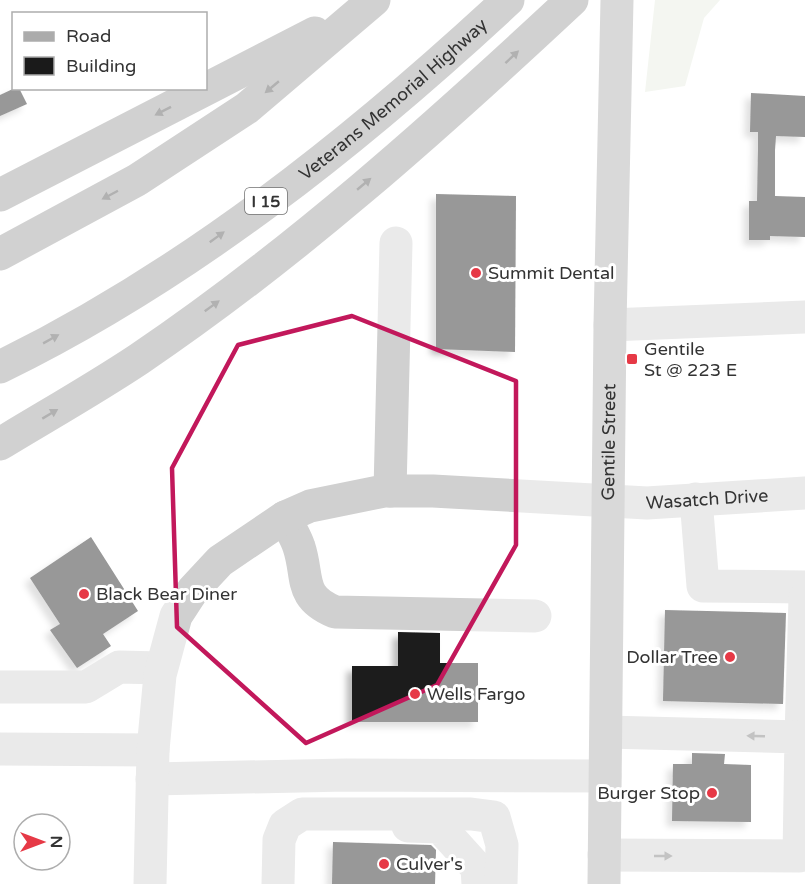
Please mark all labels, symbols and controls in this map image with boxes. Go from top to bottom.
legend [12,12,207,90]
street label: Veterans Memorial Highway [295,13,492,185]
text: Road [66,25,111,47]
one-way arrow [504,50,518,64]
text: Building [66,55,136,77]
one-way arrow [264,80,280,93]
one-way arrow [154,106,171,116]
one-way arrow [357,179,372,191]
road number: I 15 [245,188,287,214]
one-way arrow [101,190,118,200]
one-way arrow [209,231,225,243]
place label: Summit Dental [488,262,615,284]
marker: Summit Dental [469,266,483,280]
one-way arrow [204,300,220,312]
one-way arrow [43,334,60,344]
place label: Gentile St @ 223 E [644,338,737,381]
marker: Gentile St @ 223 E [625,352,639,366]
street label: Gentile Street [597,383,620,501]
one-way arrow [42,408,58,419]
street label: Wasatch Drive [645,484,769,514]
place label: Black Bear Diner [96,583,237,605]
marker: Black Bear Diner [77,587,91,601]
place label: Dollar Tree [626,646,718,668]
marker: Dollar Tree [723,650,737,664]
place label: Wells Fargo [427,683,526,705]
marker: Wells Fargo [408,687,422,701]
one-way arrow [747,731,766,741]
place label: Burger Stop [597,782,700,804]
marker: Burger Stop [705,786,719,800]
north arrow [12,812,72,872]
text: N [46,836,66,848]
one-way arrow [653,851,672,860]
place label: Culver's [396,853,463,875]
marker: Culver's [377,857,391,871]

